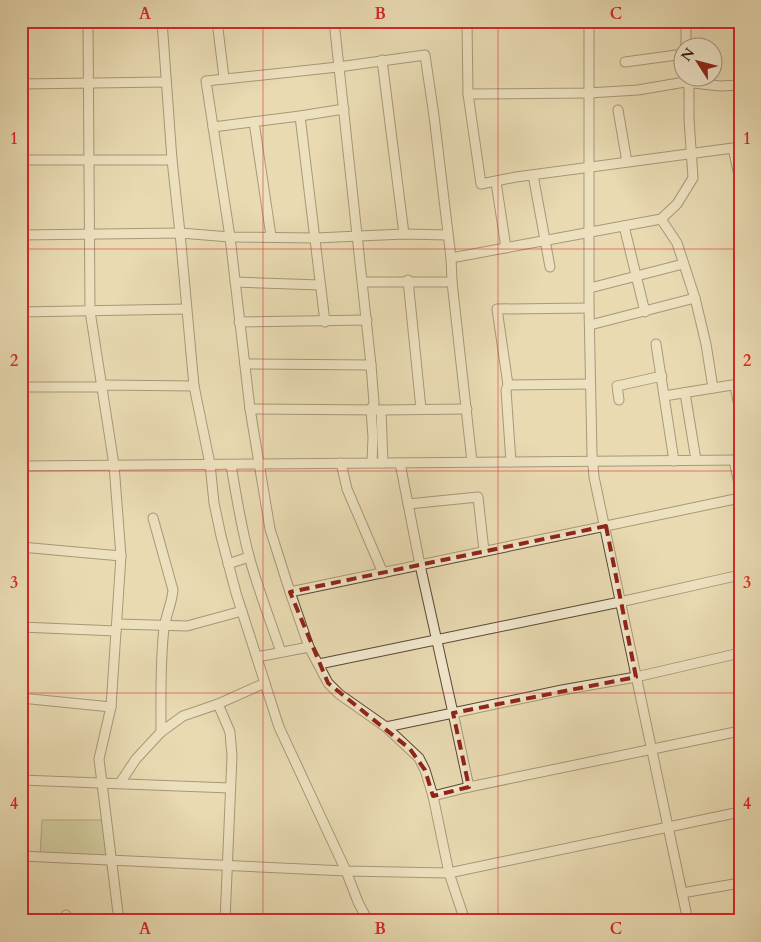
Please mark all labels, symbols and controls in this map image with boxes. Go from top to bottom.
text: A [139,3,151,25]
text: B [374,3,386,25]
text: C [610,3,622,25]
north arrow [674,38,724,88]
text: N [677,44,699,65]
text: 1 [10,128,18,150]
text: 1 [743,128,751,150]
text: 2 [10,350,18,372]
text: 2 [743,350,751,372]
text: 3 [10,572,18,594]
text: 3 [743,572,751,594]
text: 4 [10,793,18,815]
text: 4 [743,793,751,815]
text: A [139,918,151,940]
text: B [374,918,386,940]
text: C [610,918,622,940]

